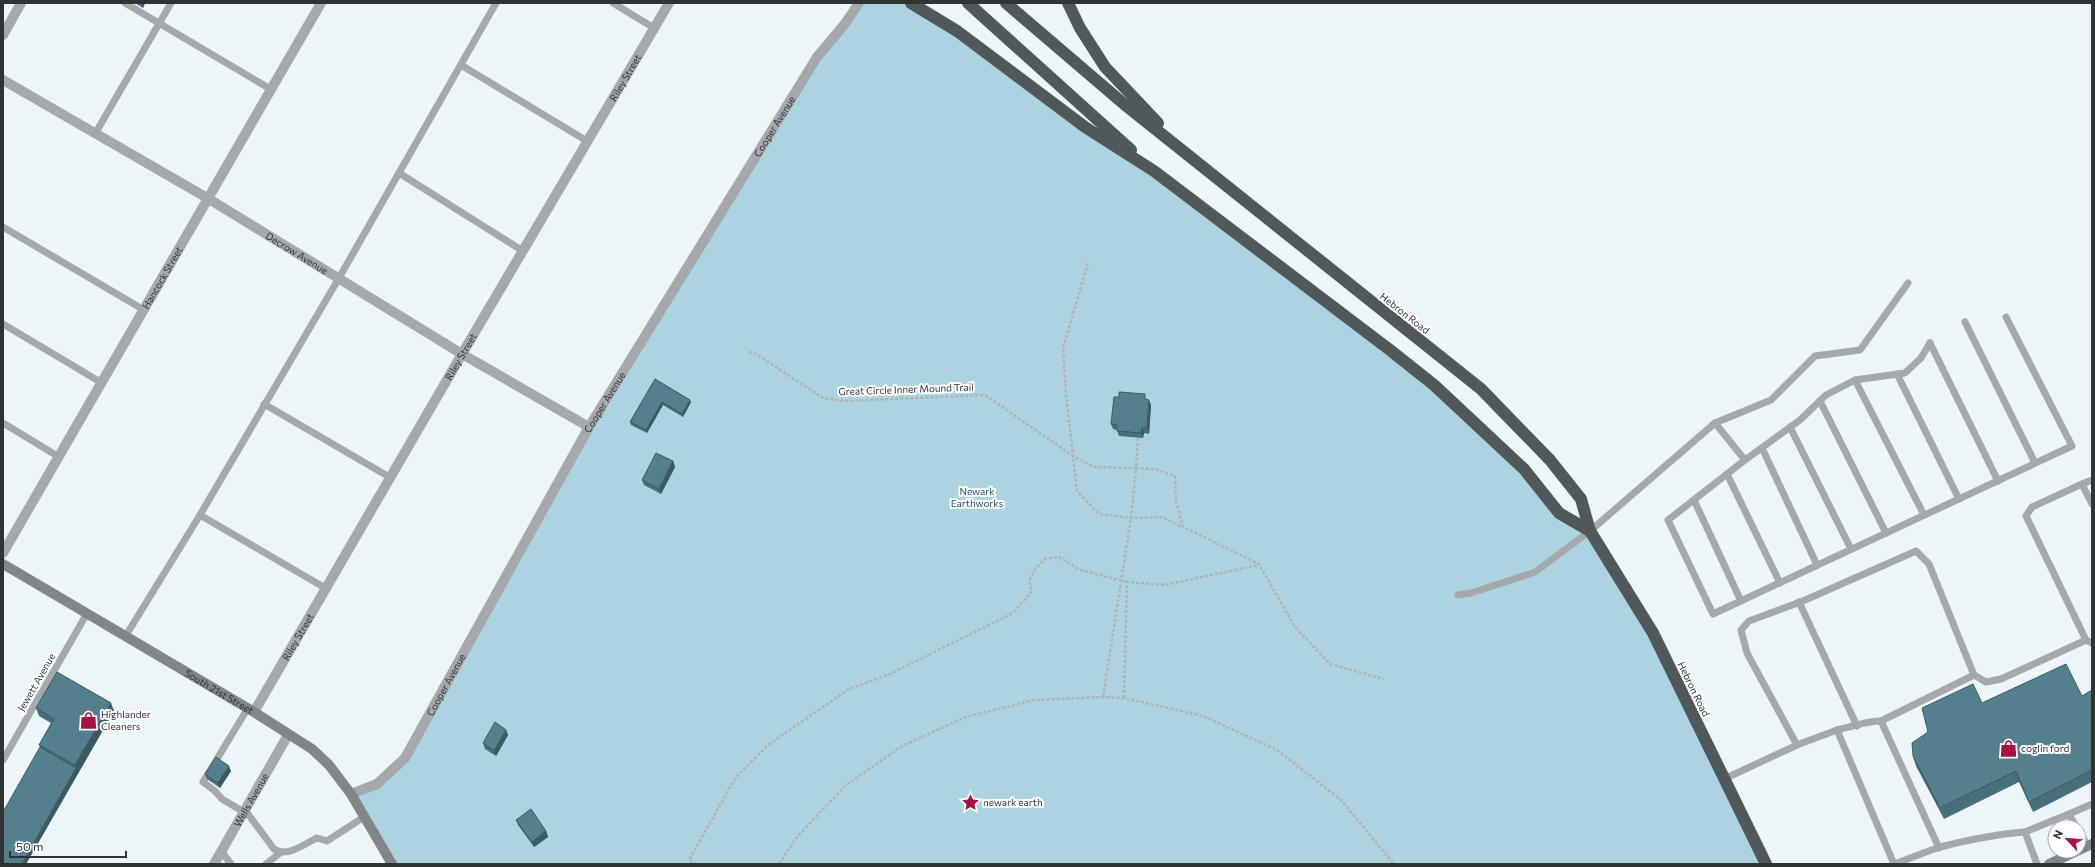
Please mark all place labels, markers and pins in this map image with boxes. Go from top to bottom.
place label: Highlander Cleaners [101,708,151,732]
shop icon: Highlander Cleaners [78,710,98,730]
shop icon: coglin ford [1998,738,2018,758]
place label: coglin ford [2021,742,2070,754]
place icon: newark earth [960,792,980,812]
place label: newark earth [983,796,1043,808]

